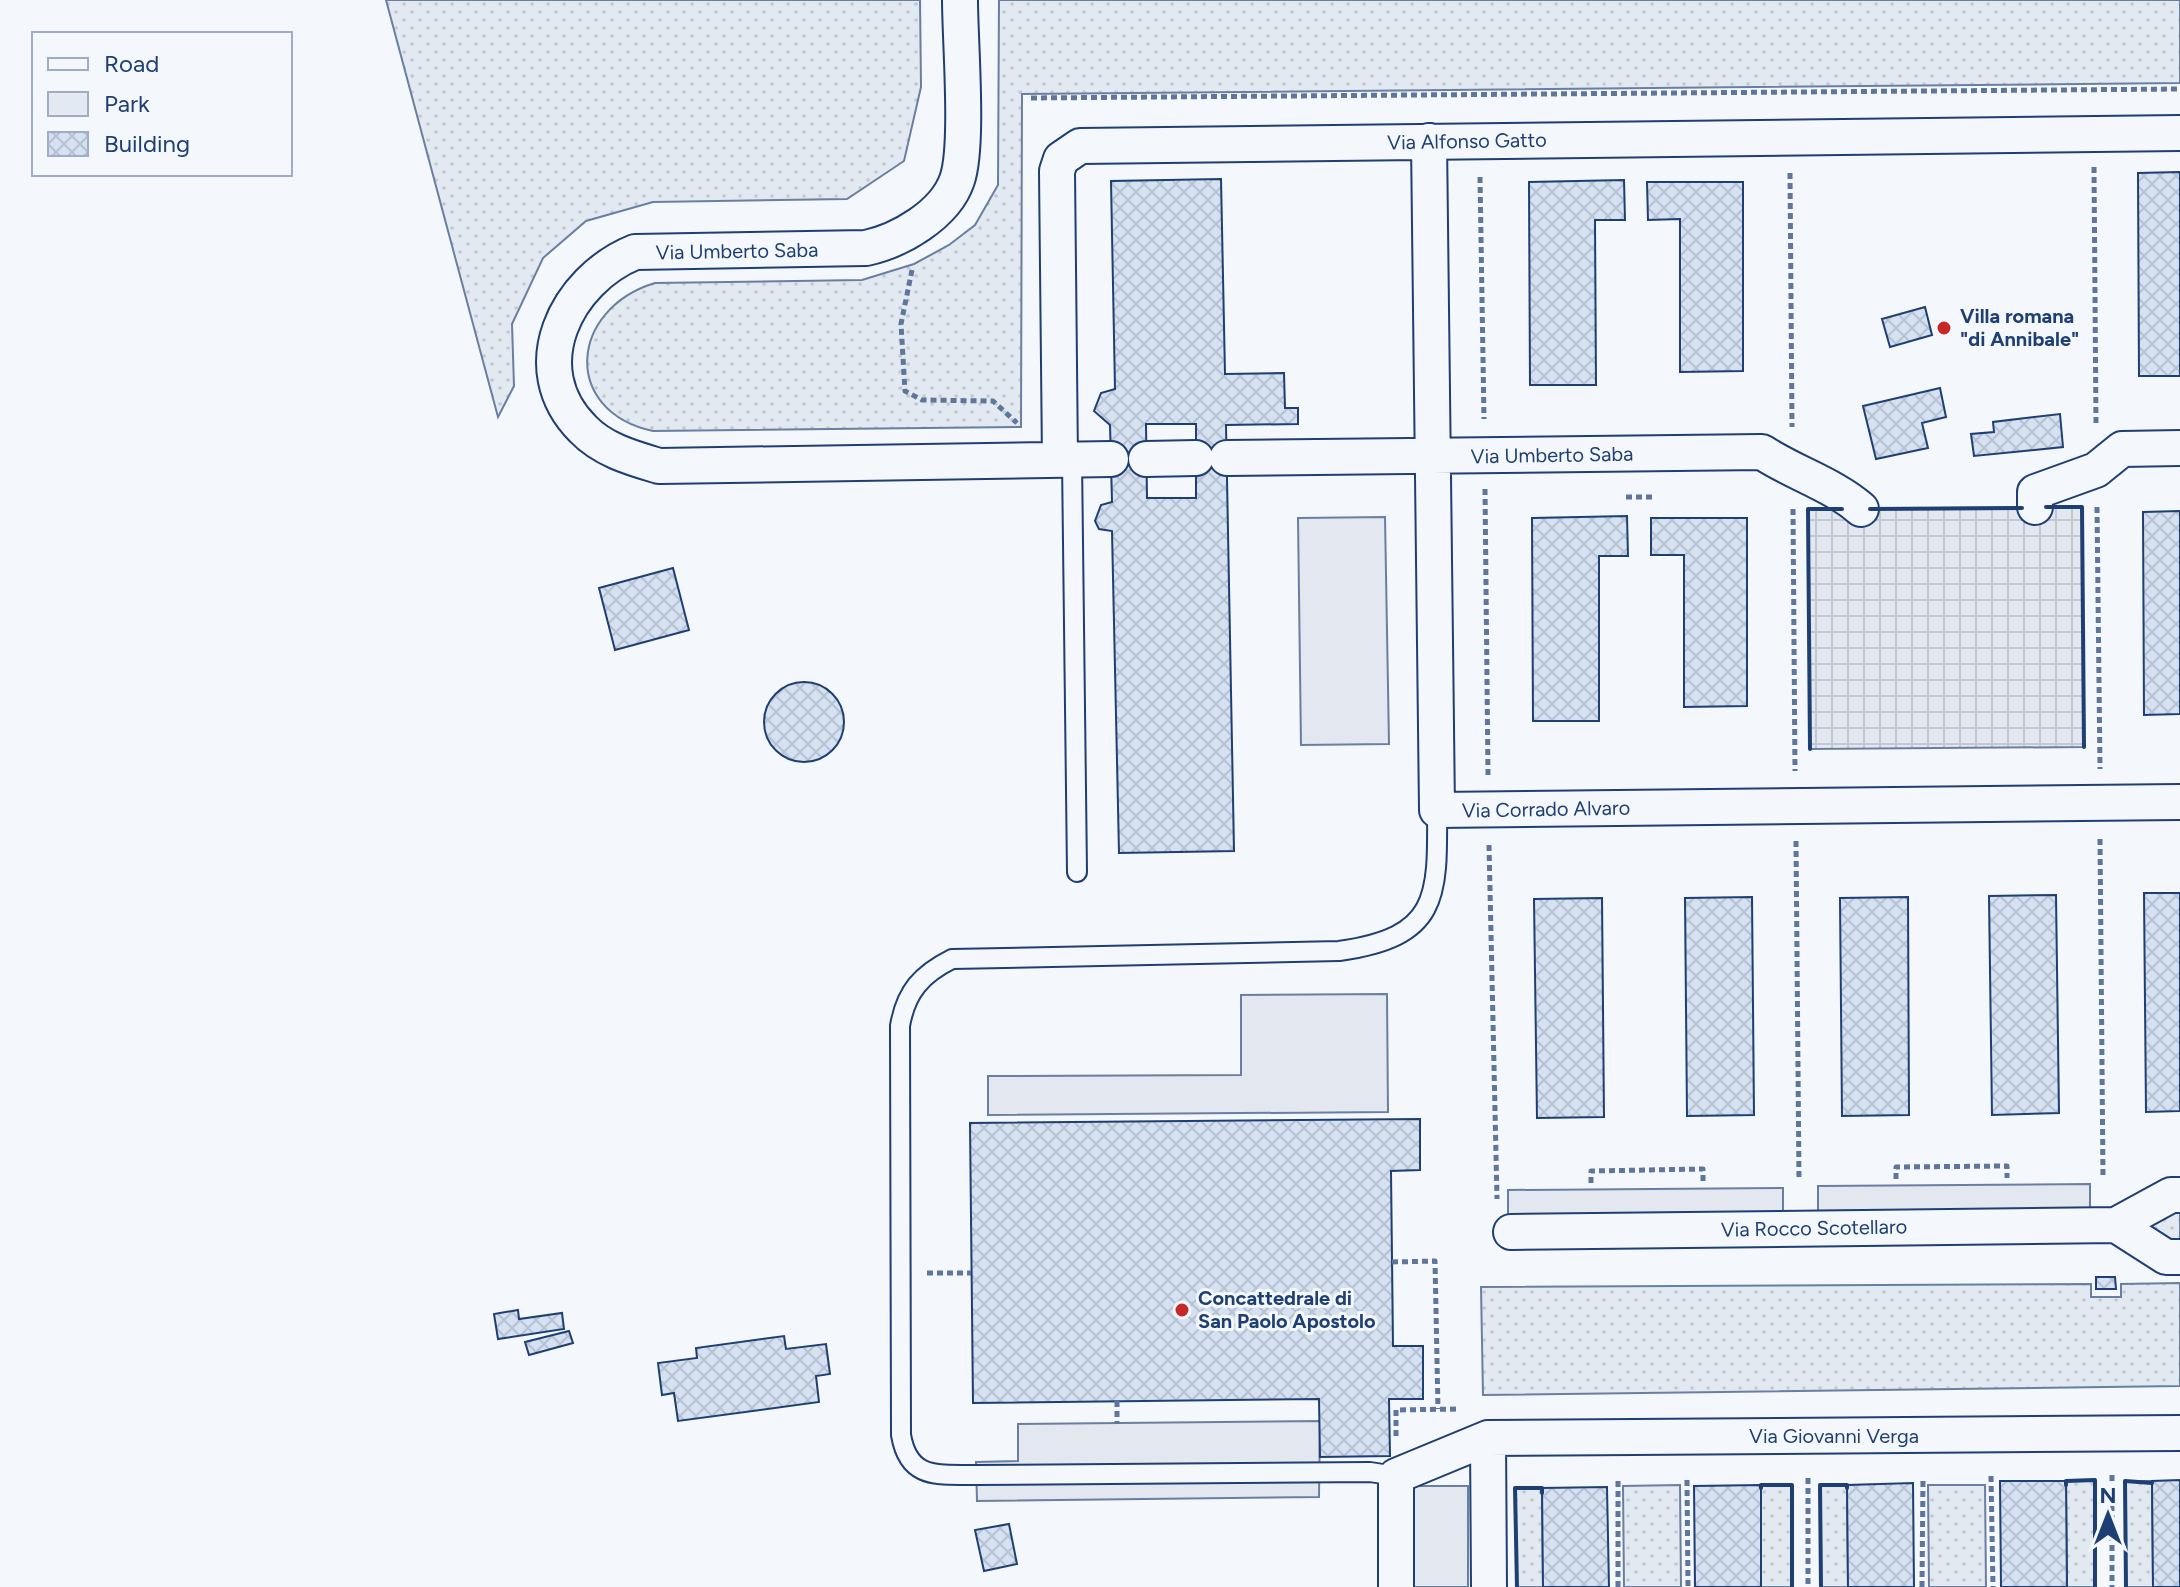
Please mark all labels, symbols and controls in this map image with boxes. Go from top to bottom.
legend [32,32,292,176]
text: Road [104,49,159,78]
text: Park [104,89,150,118]
street label: Via Alfonso Gatto [1387,128,1547,154]
text: Building [104,129,190,158]
street label: Via Umberto Saba [655,238,819,264]
place label: Villa romana "di Annibale" [1960,304,2079,351]
marker: Villa romana "di Annibale" [1935,319,1953,337]
street label: Via Umberto Saba [1470,442,1634,468]
street label: Via Corrado Alvaro [1462,796,1630,822]
street label: Via Rocco Scotellaro [1721,1214,1907,1242]
place label: Concattedrale di San Paolo Apostolo [1198,1286,1376,1333]
marker: Concattedrale di San Paolo Apostolo [1173,1301,1191,1319]
street label: Via Giovanni Verga [1749,1424,1919,1448]
north arrow [2068,1475,2148,1555]
text: N [2099,1482,2117,1509]

